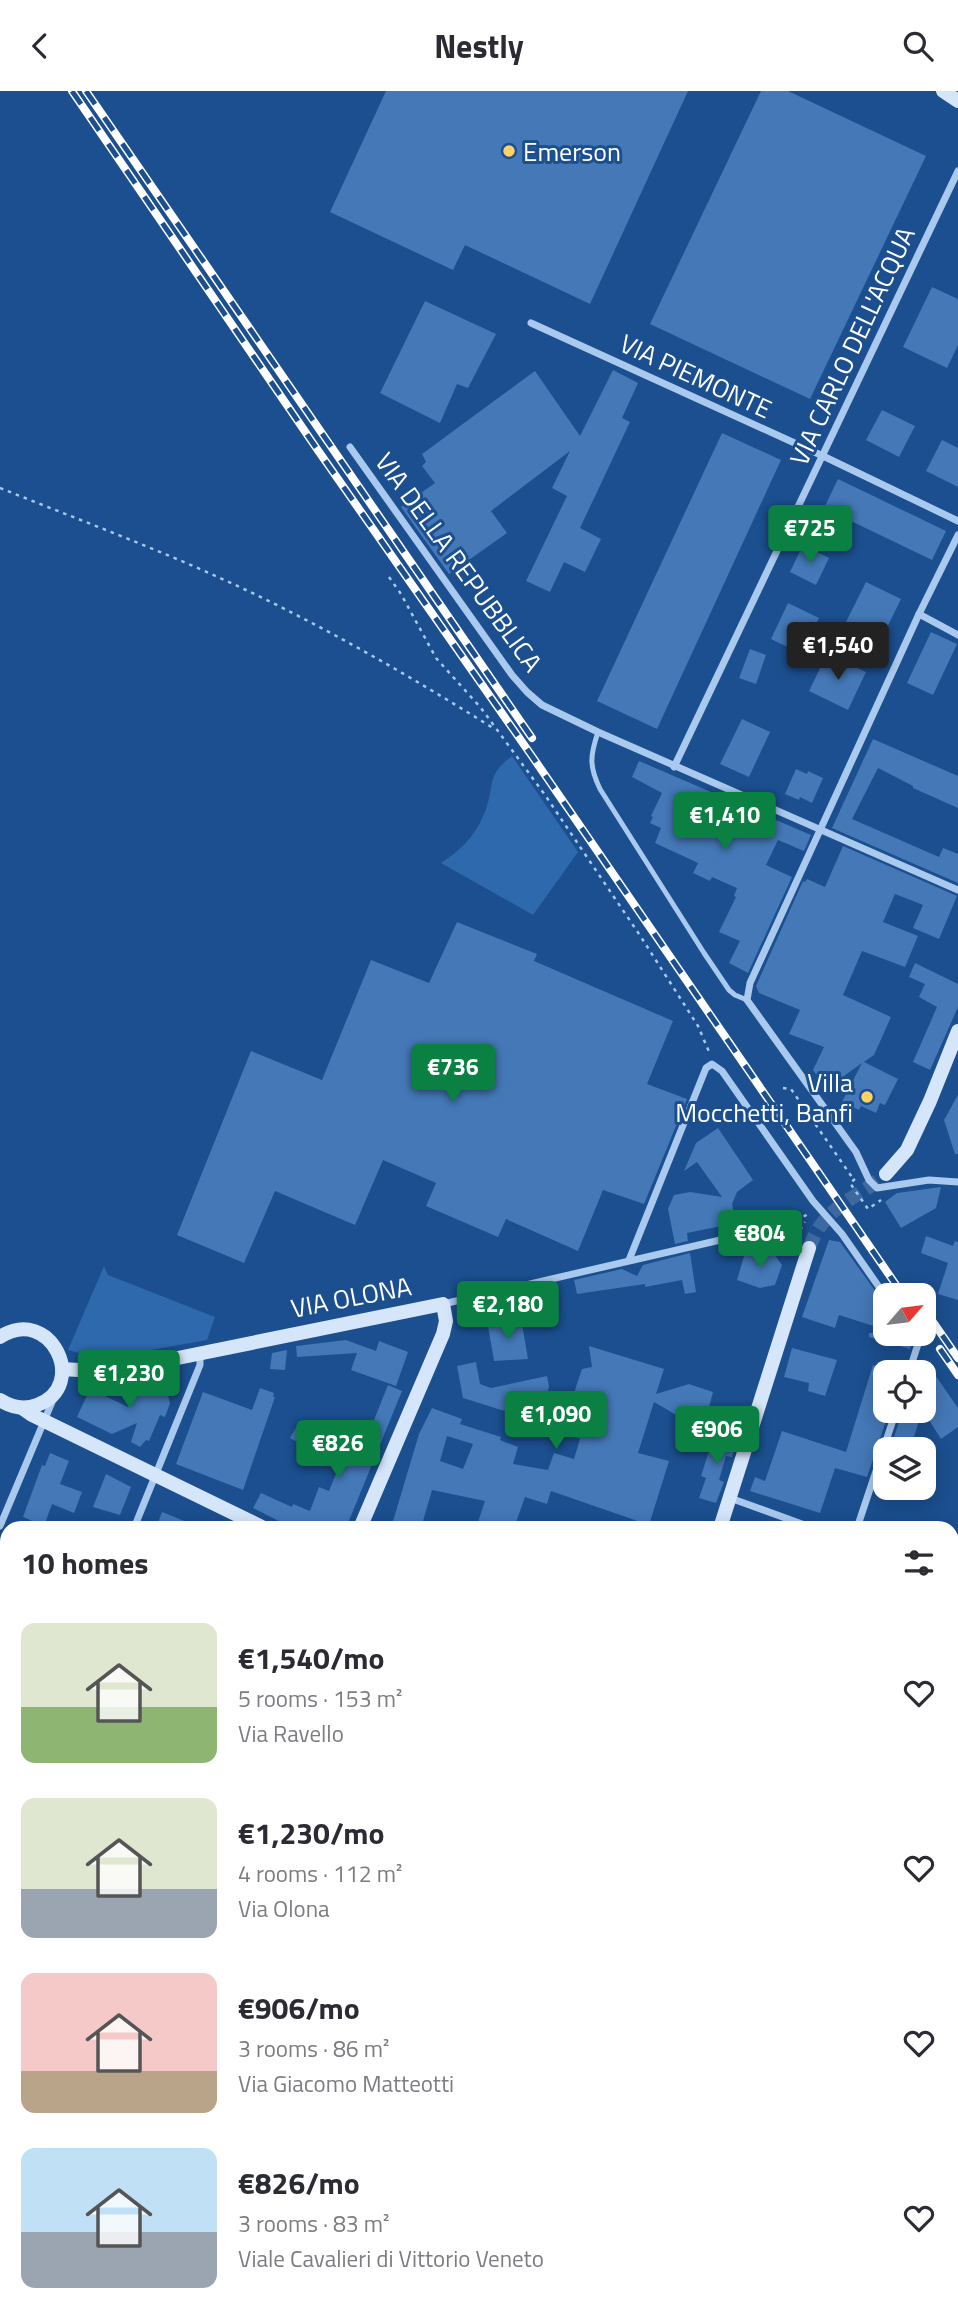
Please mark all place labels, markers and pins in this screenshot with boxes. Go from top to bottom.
place label: Emerson [523,132,621,171]
marker: Emerson [501,143,517,159]
pin: €725 [769,505,851,565]
pin: €1,540 [781,623,895,682]
pin: €1,410 [668,793,782,852]
pin: €736 [412,1045,494,1104]
place label: Villa Mocchetti, Banfi [675,1063,853,1132]
marker: Villa Mocchetti, Banfi [859,1089,875,1105]
pin: €804 [719,1211,801,1270]
pin: €2,180 [451,1281,565,1341]
pin: €1,230 [72,1351,186,1410]
pin: €1,090 [499,1391,613,1451]
pin: €906 [676,1407,758,1466]
pin: €826 [297,1421,379,1480]

